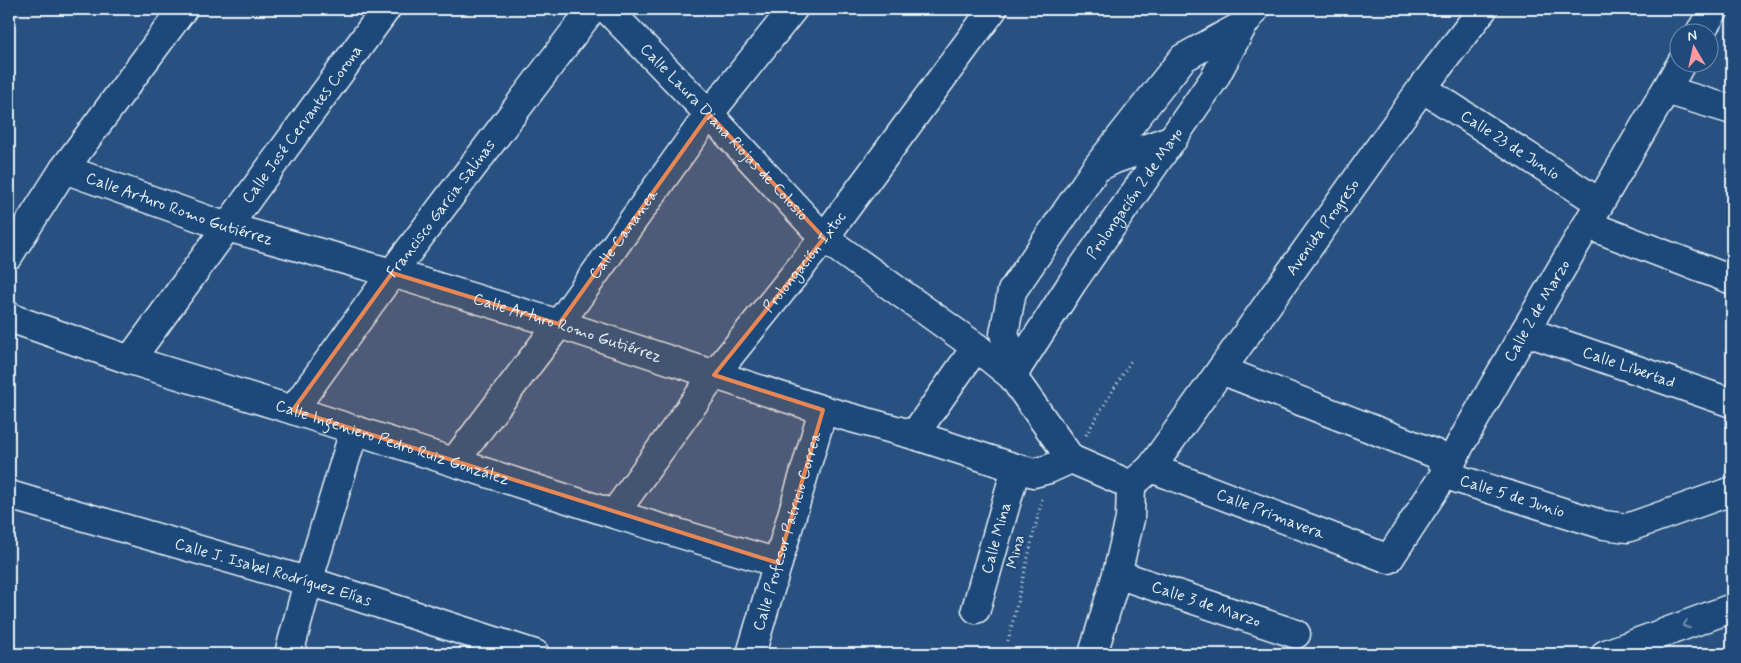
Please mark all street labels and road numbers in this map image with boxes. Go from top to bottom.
street label: Calle Laura Diana Riojas de Colosio [636,39,813,225]
street label: Calle José Cervantes Corona [237,40,367,208]
street label: Calle 23 de Junio [1457,105,1564,185]
street label: Prolongación 2 de Mayo [1081,123,1188,263]
street label: Francisco Garcia Salinas [382,135,500,282]
street label: Calle Arturo Romo Gutiérrez [83,167,275,250]
street label: Avenida Progreso [1281,175,1364,280]
street label: Calle Cananea [584,184,663,283]
street label: Prolongación Ixtoc [758,207,851,317]
street label: Calle 2 de Marzo [1499,256,1575,366]
street label: Calle Arturo Romo Gutiérrez [471,288,664,367]
street label: Calle Libertad [1580,341,1678,393]
street label: Calle Ingeniero Pedro Ruiz González [273,395,513,490]
street label: Calle Profesor Patricio Correa [748,429,827,633]
street label: Calle 5 de Junio [1457,470,1568,523]
street label: Calle Primavera [1213,483,1328,544]
street label: Calle Mina [977,500,1015,576]
street label: Calle J. Isabel Rodríguez Elías [172,533,374,611]
street label: Mina [1003,533,1029,571]
street label: Calle 3 de Marzo [1149,576,1264,632]

